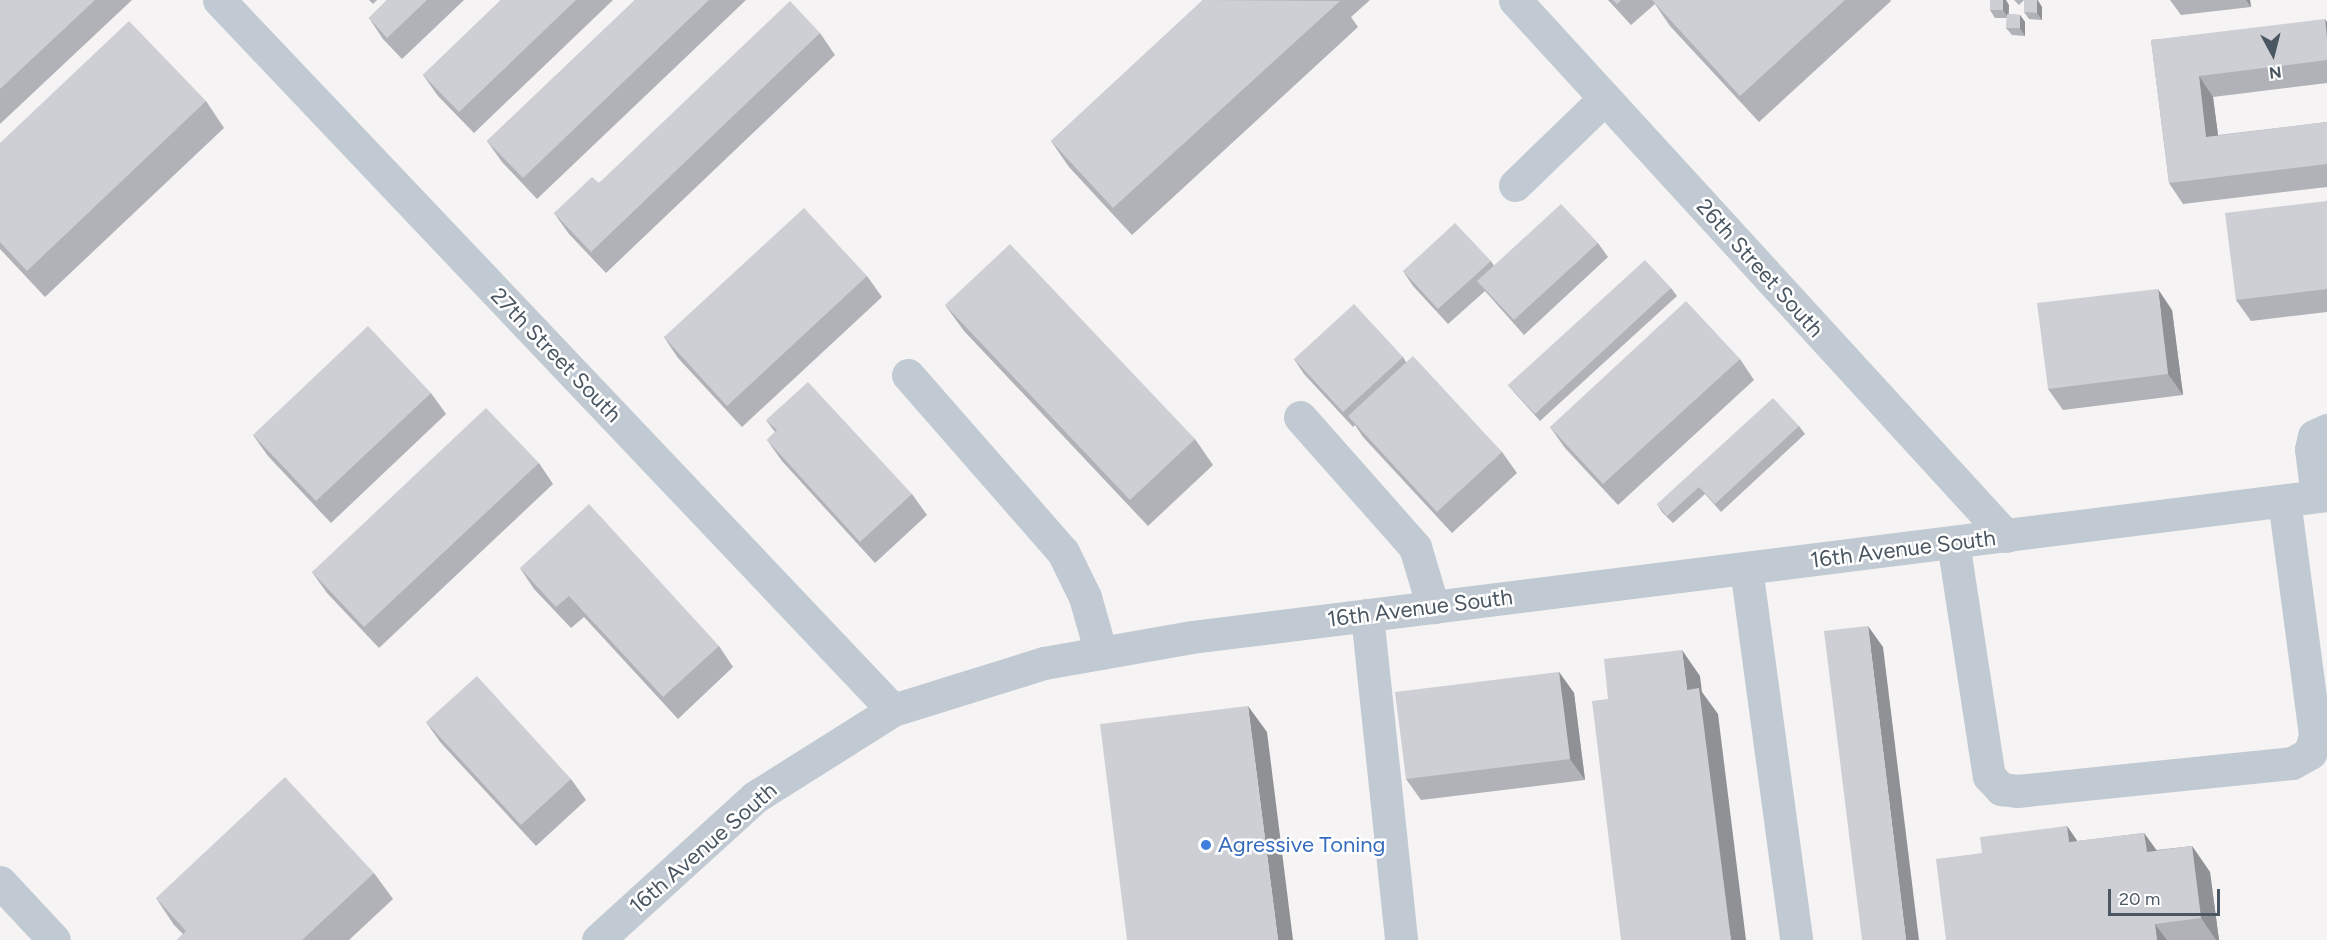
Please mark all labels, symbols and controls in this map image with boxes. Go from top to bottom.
north arrow [2243,24,2303,84]
text: N [2268,62,2283,83]
street label: 26th Street South [1691,193,1829,343]
street label: 27th Street South [485,282,627,428]
street label: 16th Avenue South [1809,525,1997,573]
street label: 16th Avenue South [1326,584,1514,632]
street label: 16th Avenue South [624,777,782,919]
place label: Agressive Toning [1218,832,1385,858]
marker: Agressive Toning [1199,838,1213,852]
scale bar [2111,877,2224,915]
text: 20 m [2119,888,2160,910]

